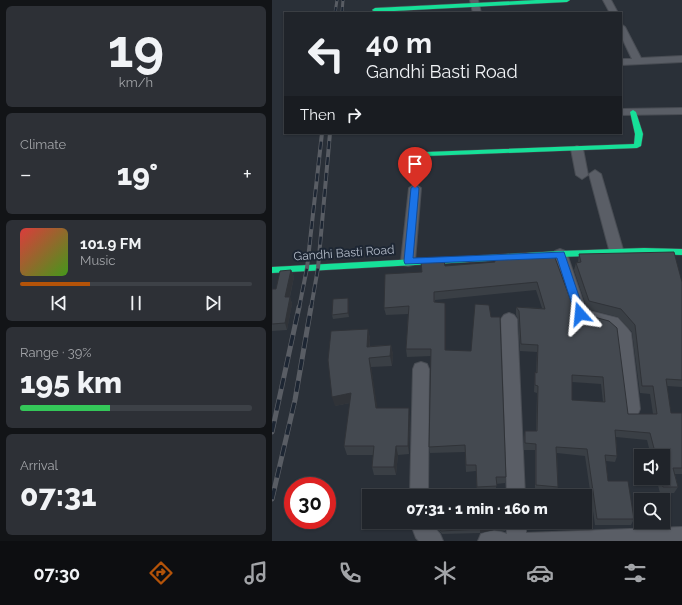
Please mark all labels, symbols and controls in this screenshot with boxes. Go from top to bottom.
text: 19 [108,18,164,79]
text: 40 m [366,27,432,60]
icon: left [300,28,352,80]
text: Gandhi Basti Road [366,61,518,82]
text: km/h [119,75,153,90]
icon: right [343,104,365,126]
text: Then [300,106,335,124]
text: Climate [20,137,66,152]
pin [398,147,432,188]
icon: arrive [404,153,426,175]
text: 19° [117,157,158,192]
text: − [20,161,32,187]
text: + [243,161,252,187]
text: 101.9 FM [80,235,141,253]
street label: Gandhi Basti Road [293,242,395,264]
text: Music [80,253,115,268]
icon: previous [48,292,70,314]
icon: pause [125,292,147,314]
icon: next [202,292,224,314]
position arrow [559,293,601,335]
text: Range · 39% [20,345,92,360]
text: 195 km [20,365,122,400]
map controls [634,449,670,529]
button: sound [634,449,670,485]
text: Arrival [20,458,58,473]
speed limit sign: 30 [284,477,336,529]
text: 07:31 [20,478,97,513]
button: search [634,493,670,529]
text: 07:31 · 1 min · 160 m [406,500,548,518]
icon: directions [147,559,175,587]
icon: music [242,559,270,587]
icon: phone [336,559,364,587]
icon: climate [431,559,459,587]
icon: car [526,559,554,587]
icon: filters [621,559,649,587]
text: 07:30 [33,563,80,584]

